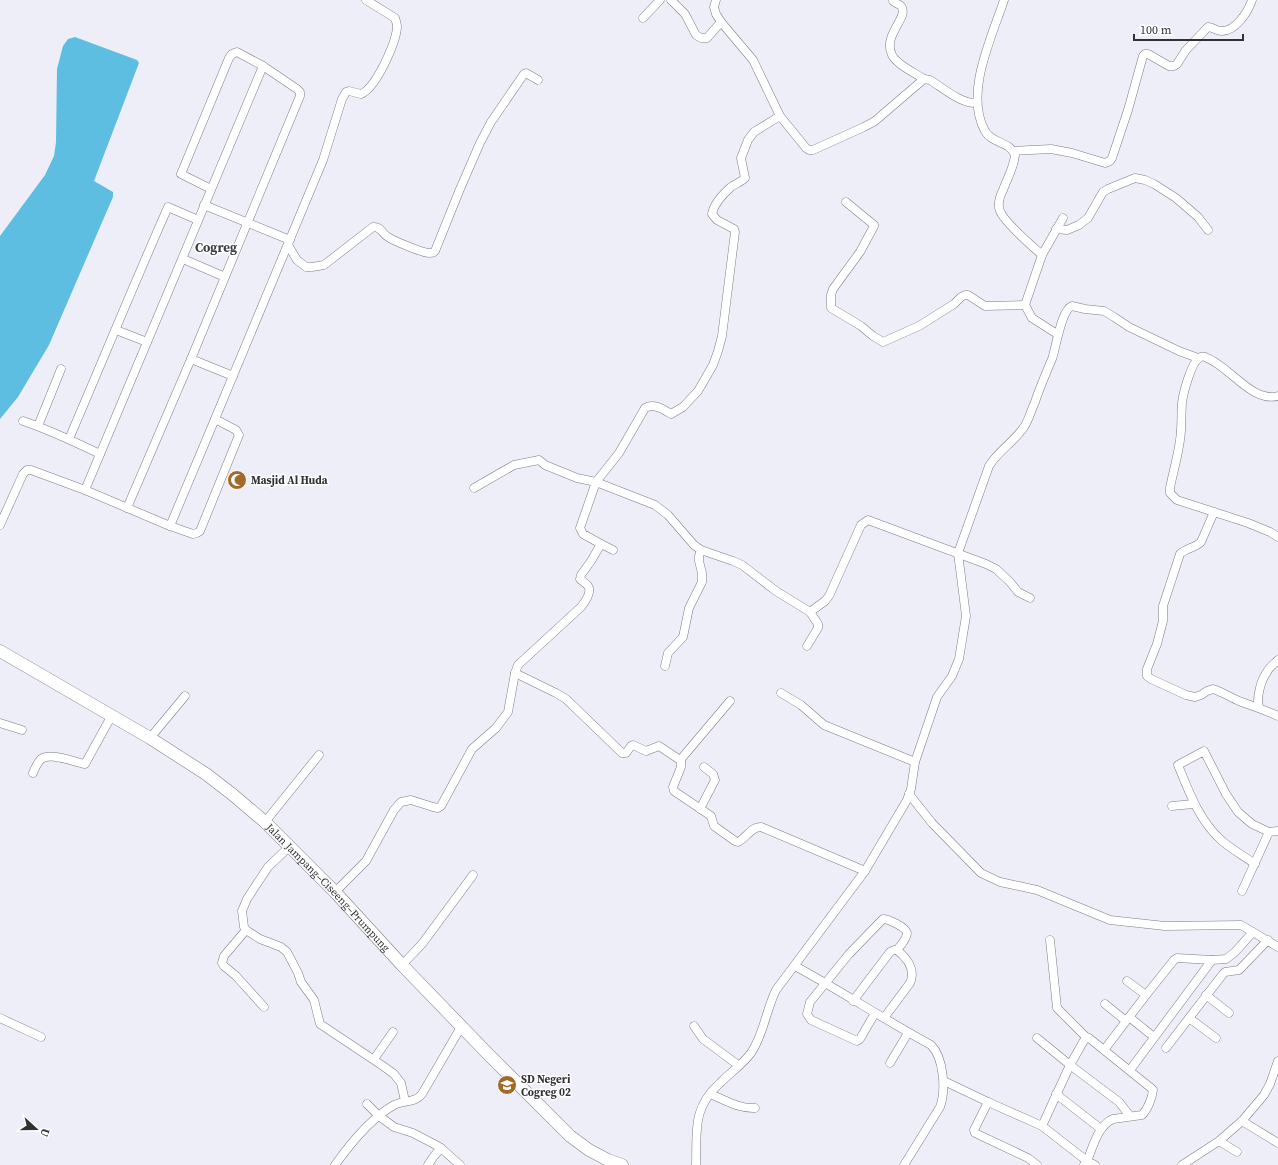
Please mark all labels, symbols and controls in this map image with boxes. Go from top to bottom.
scale bar [1134,16,1243,42]
text: 100 m [1140,22,1172,38]
district label: Cogreg [195,239,237,256]
mosque icon: Masjid Al Huda [226,469,248,491]
place label: Masjid Al Huda [251,473,328,488]
street label: Jalan Jampang–Ciseeng–Prumpung [262,819,394,955]
place label: SD Negeri Cogreg 02 [521,1072,571,1100]
school or university icon: SD Negeri Cogreg 02 [496,1074,518,1096]
north arrow [16,1109,56,1149]
text: U [36,1126,53,1139]

